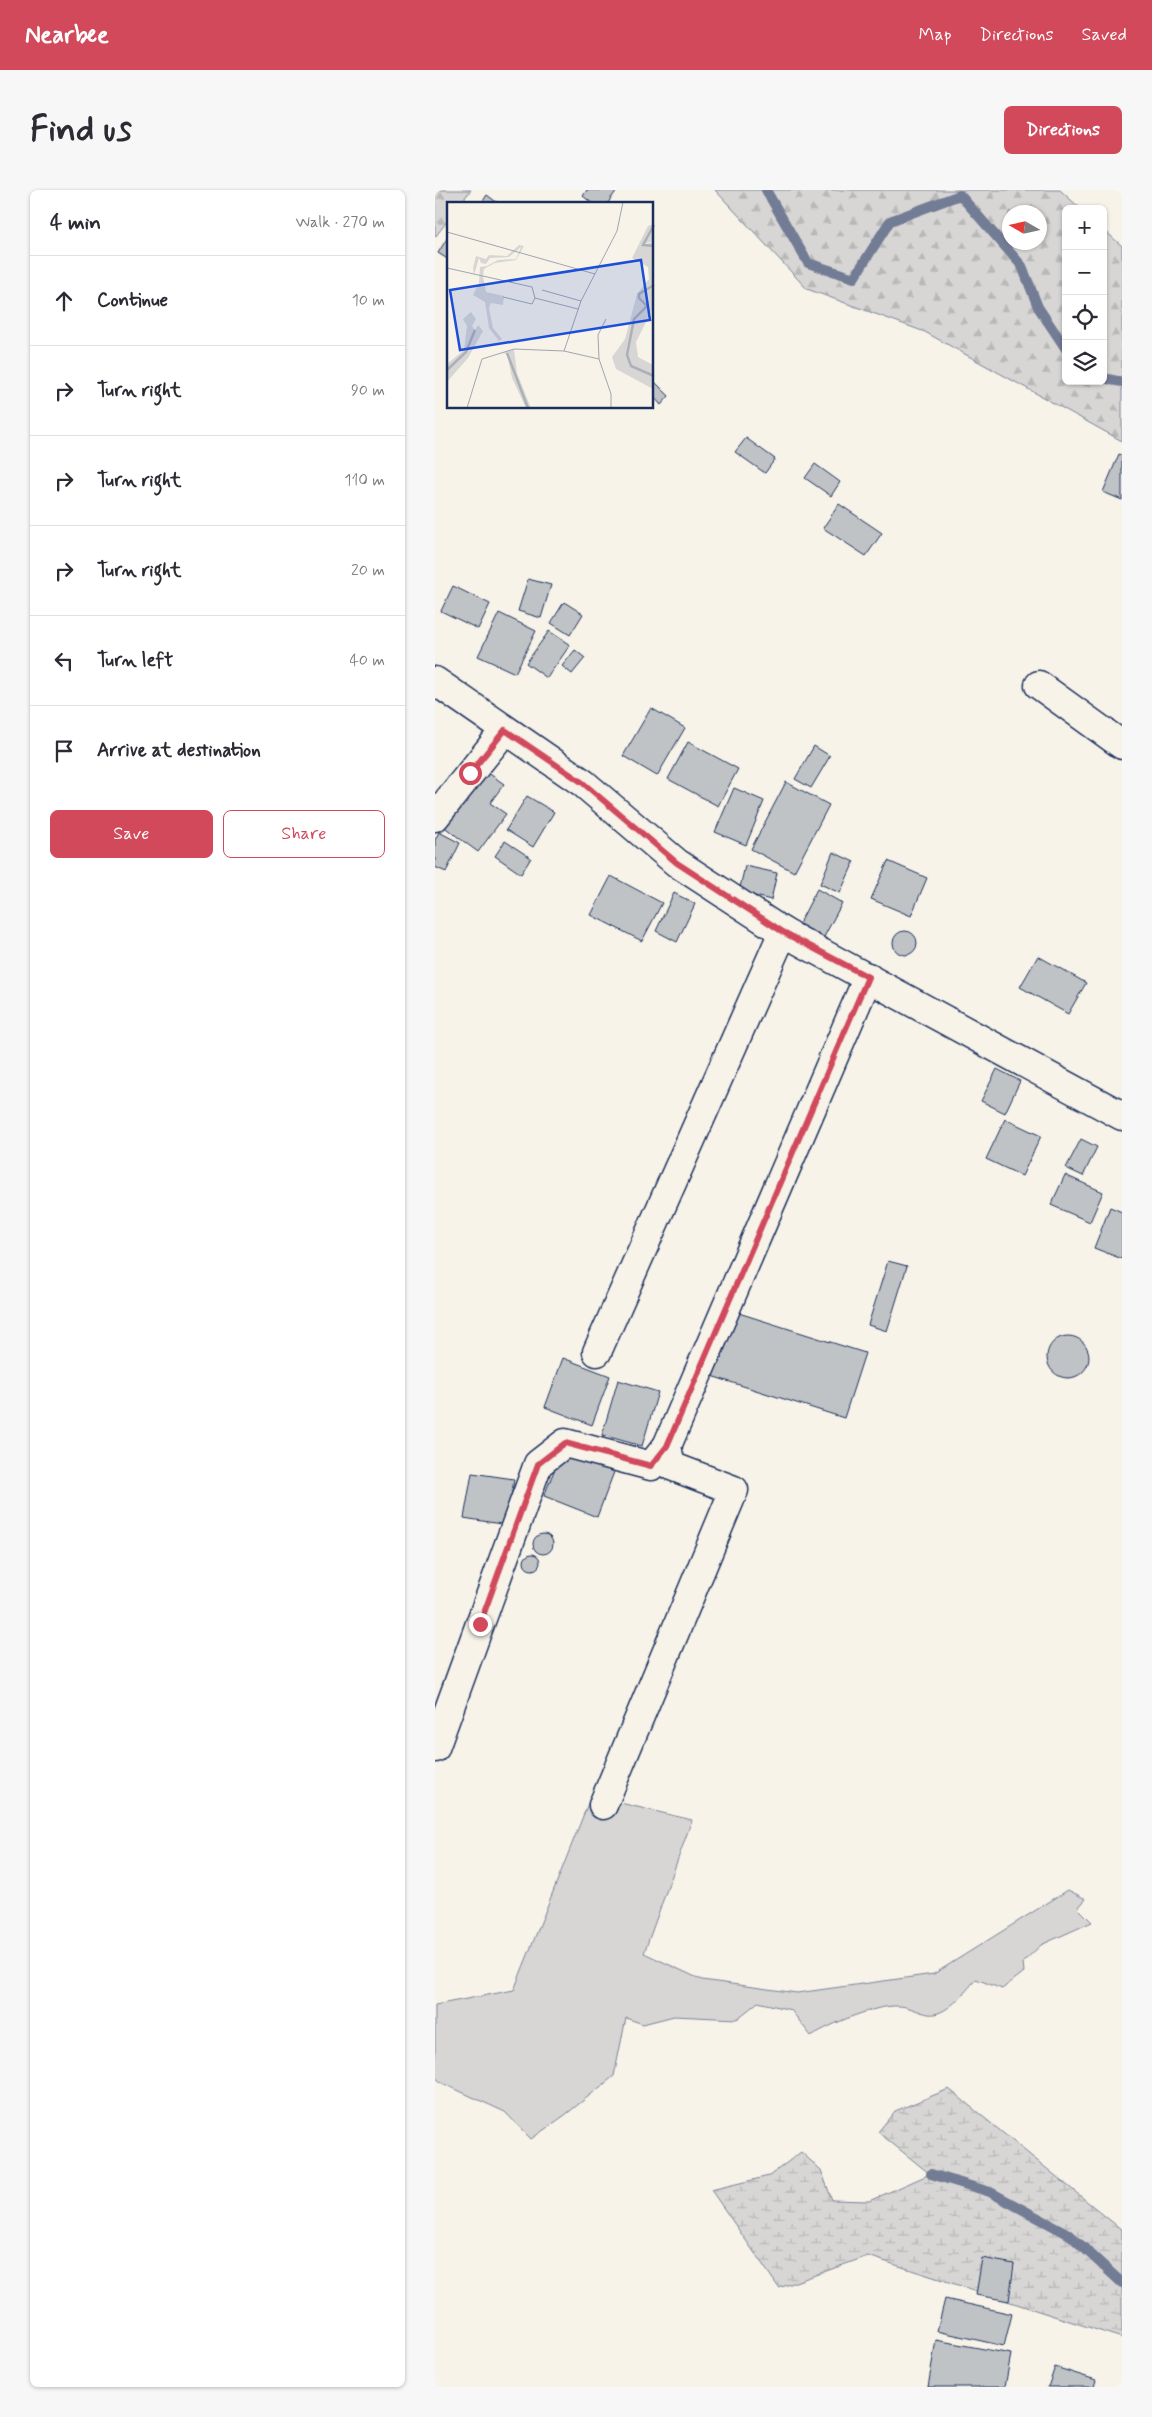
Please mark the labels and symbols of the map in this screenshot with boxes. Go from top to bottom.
inset map [447,202,654,409]
north arrow [1002,205,1047,250]
route start [459,762,482,785]
route end [469,1613,492,1636]

